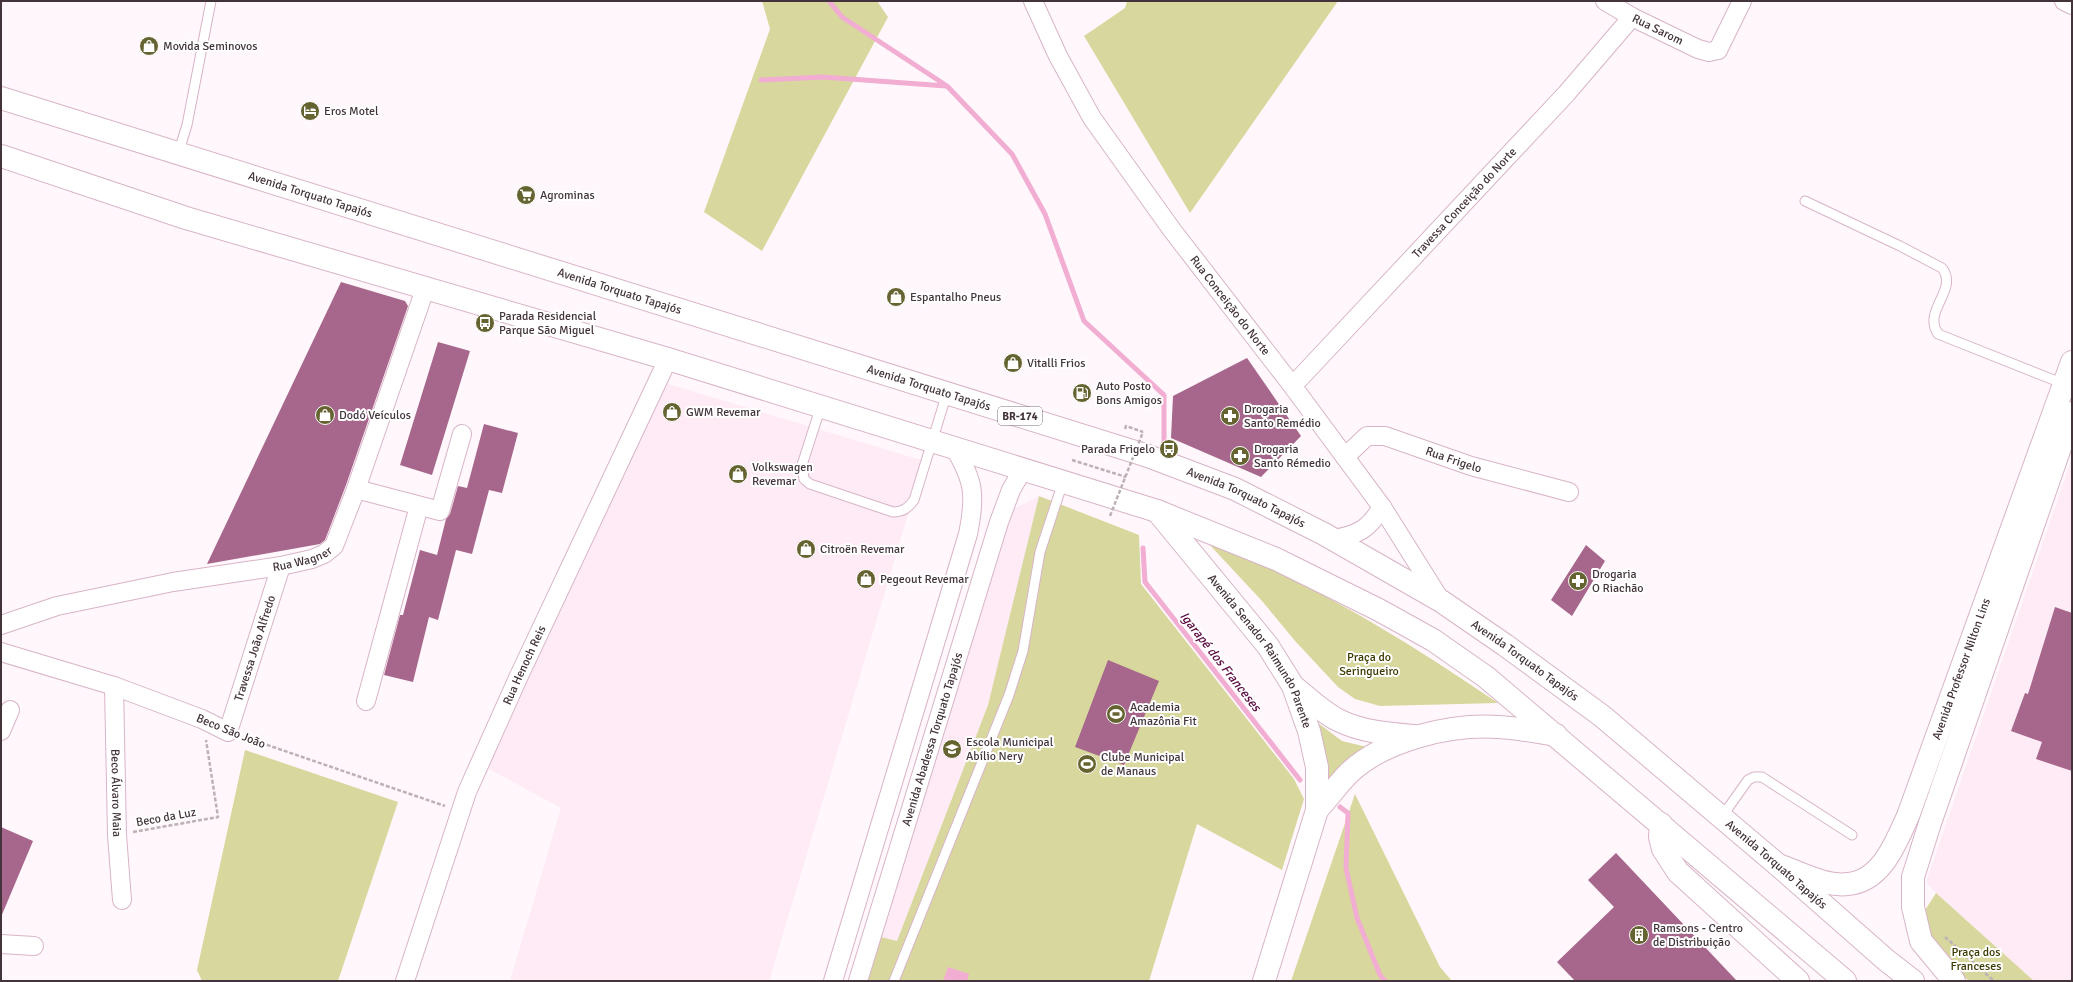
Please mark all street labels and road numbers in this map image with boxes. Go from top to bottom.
street label: Rua Sarom [1629,11,1686,49]
street label: Travessa Conceição do Norte [1409,145,1520,261]
street label: Avenida Torquato Tapajós [246,169,374,221]
street label: Rua Conceição do Norte [1187,253,1273,359]
street label: Avenida Torquato Tapajós [556,265,683,318]
street label: Avenida Torquato Tapajós [865,362,993,414]
road number: BR-174 [998,407,1042,425]
street label: Rua Frigelo [1423,444,1483,476]
street label: Avenida Torquato Tapajós [1184,464,1308,531]
street label: Rua Wagner [272,543,336,575]
street label: Avenida Senador Raimundo Parente [1204,571,1314,730]
street label: Travessa João Alfredo [231,593,279,703]
street label: Avenida Professor Nilton Lins [1929,596,1994,742]
street label: Avenida Torquato Tapajós [1468,617,1582,704]
street label: Rua Henoch Reis [500,623,550,707]
street label: Avenida Abadessa Torquato Tapajós [899,651,966,828]
street label: Beco São João [194,711,268,752]
street label: Beco Álvaro Maia [107,749,124,837]
street label: Beco da Luz [135,805,197,830]
street label: Avenida Torquato Tapajós [1722,817,1830,913]

